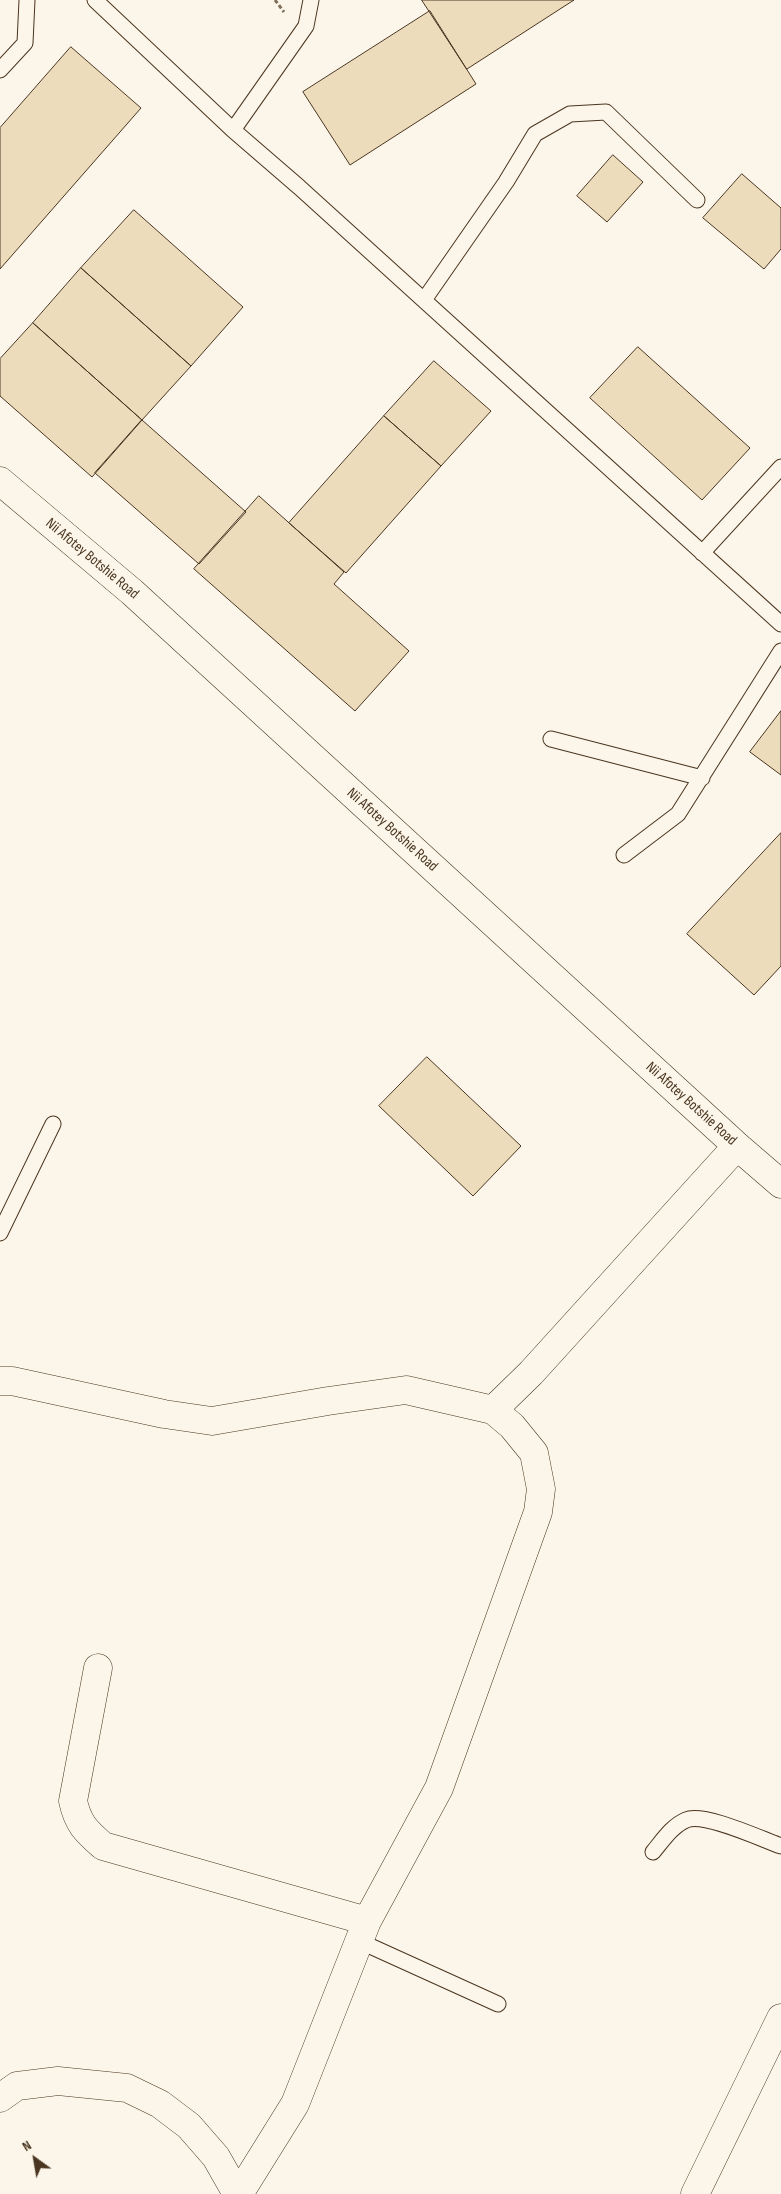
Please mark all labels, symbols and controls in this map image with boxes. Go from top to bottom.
street label: Nii Afotey Botshie Road [42,515,142,603]
street label: Nii Afotey Botshie Road [343,784,441,876]
street label: Nii Afotey Botshie Road [642,1058,740,1150]
north arrow [10,2134,60,2184]
text: N [19,2137,34,2155]

